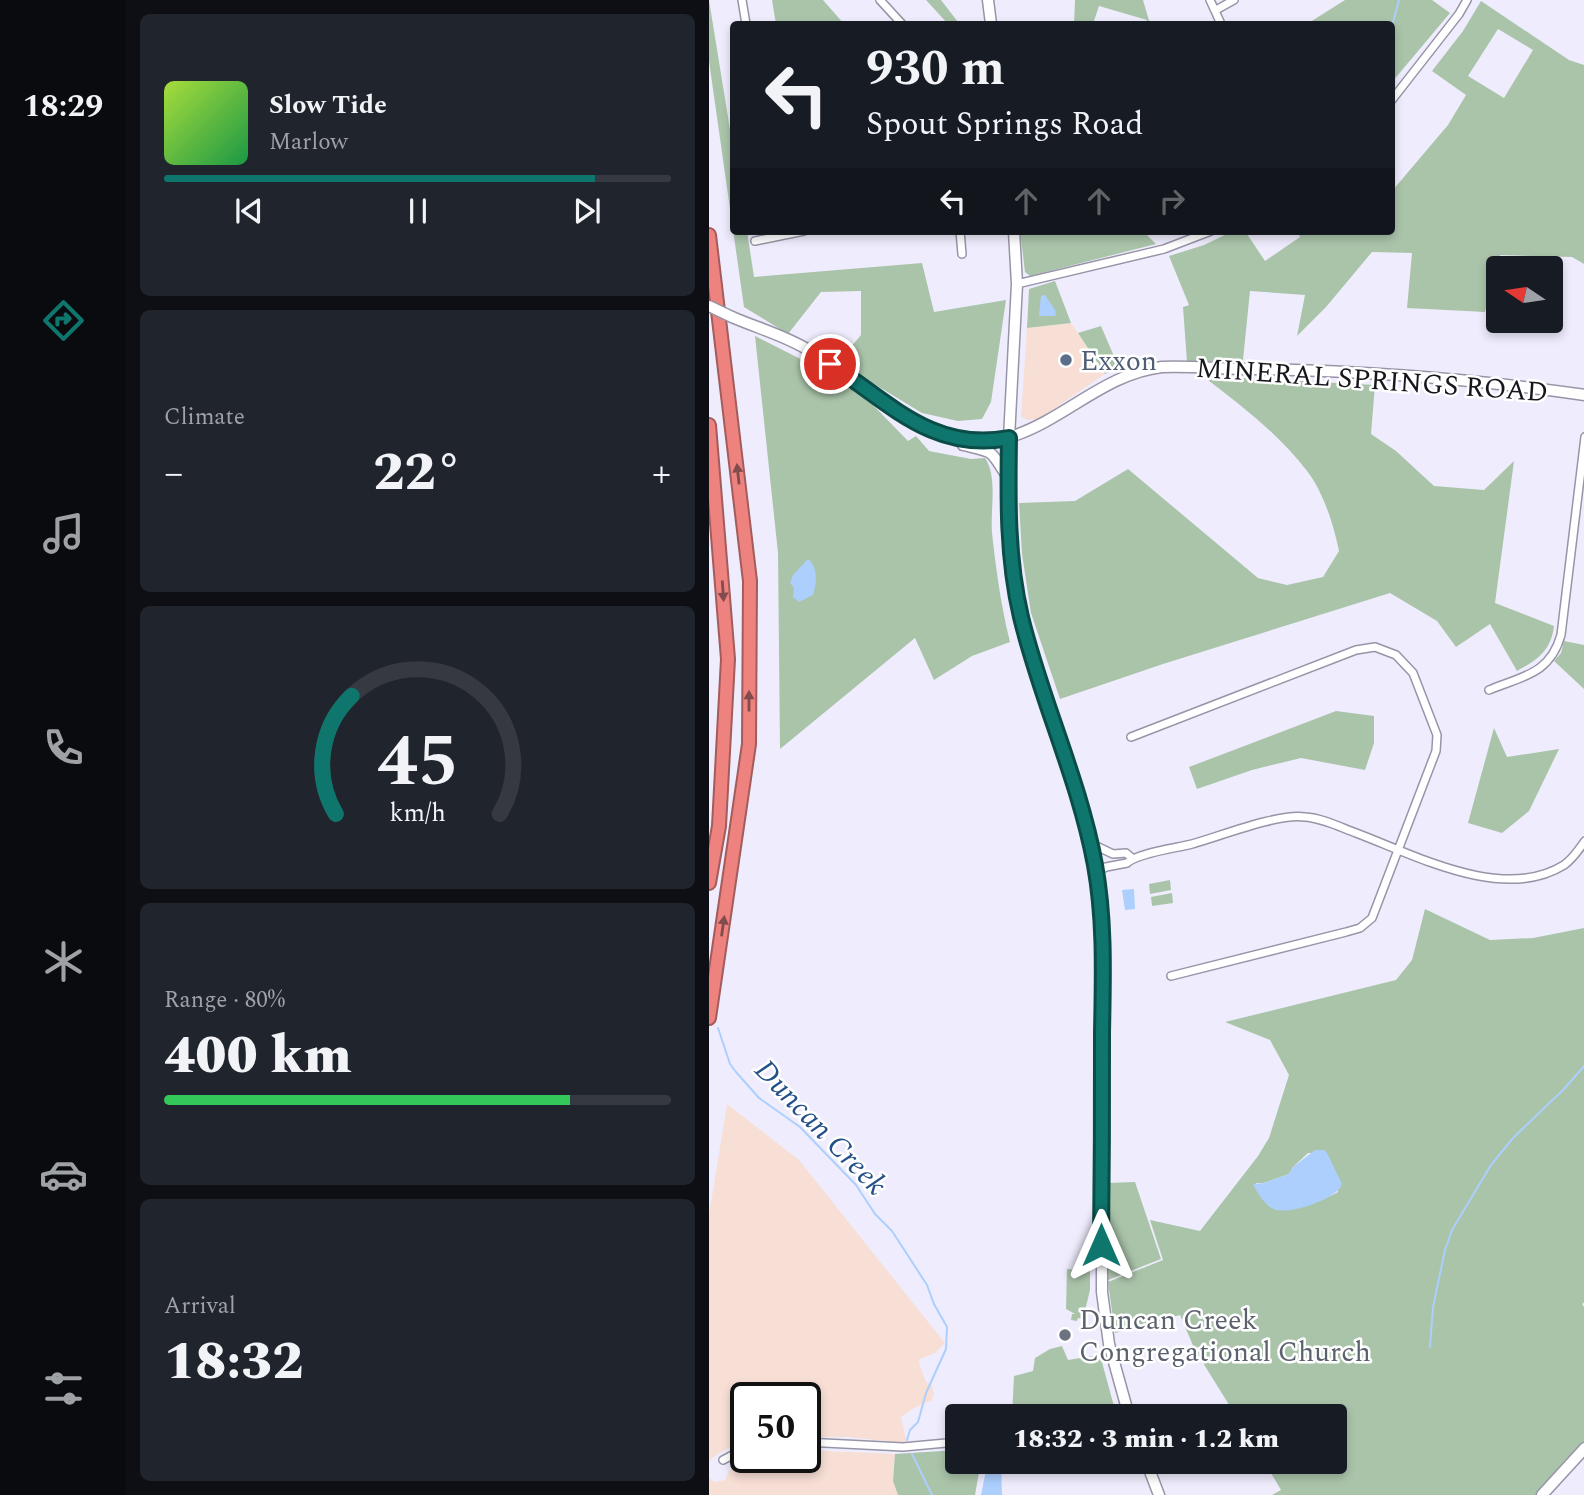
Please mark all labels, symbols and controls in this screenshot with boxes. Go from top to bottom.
text: 930 m [866,32,1005,107]
icon: left [751,49,842,140]
text: 18:29 [23,82,103,131]
text: Slow Tide [269,85,387,125]
text: Spout Springs Road [866,100,1143,149]
text: Marlow [269,125,348,160]
icon: left [934,182,972,220]
icon: ahead [1007,182,1045,220]
icon: ahead [1080,182,1118,220]
icon: right [1153,182,1191,220]
icon: previous [230,192,268,230]
icon: pause [399,192,437,230]
icon: next [568,192,606,230]
north arrow [1486,256,1563,332]
map controls [1486,256,1563,333]
icon: directions [39,296,88,345]
pin [800,334,860,394]
place label: Exxon [1080,340,1157,383]
icon: arrive [811,345,849,383]
street label: MINERAL SPRINGS ROAD [1194,347,1550,414]
marker: Exxon [1058,352,1074,368]
text: Climate [164,400,245,435]
text: 22° [373,434,462,513]
text: − [164,445,183,503]
text: + [652,445,671,503]
one-way arrow [732,463,743,485]
icon: music [39,509,88,558]
one-way arrow [718,580,729,602]
one-way arrow [743,689,755,711]
text: 45 [377,707,458,818]
icon: phone [39,723,88,772]
text: km/h [389,794,446,832]
one-way arrow [718,915,729,937]
icon: climate [39,937,88,986]
text: Range · 80% [164,983,285,1018]
text: 400 km [164,1017,352,1096]
water label: Duncan Creek [743,1049,898,1207]
icon: car [39,1150,88,1199]
position arrow [1064,1208,1138,1282]
text: Arrival [164,1289,236,1324]
place label: Duncan Creek Congregational Church [1079,1299,1371,1374]
text: 18:32 [164,1323,303,1402]
marker: Duncan Creek Congregational Church [1057,1327,1073,1343]
icon: filters [39,1364,88,1413]
speed limit sign: 50 [730,1382,821,1473]
text: 18:32 · 3 min · 1.2 km [1013,1419,1279,1459]

